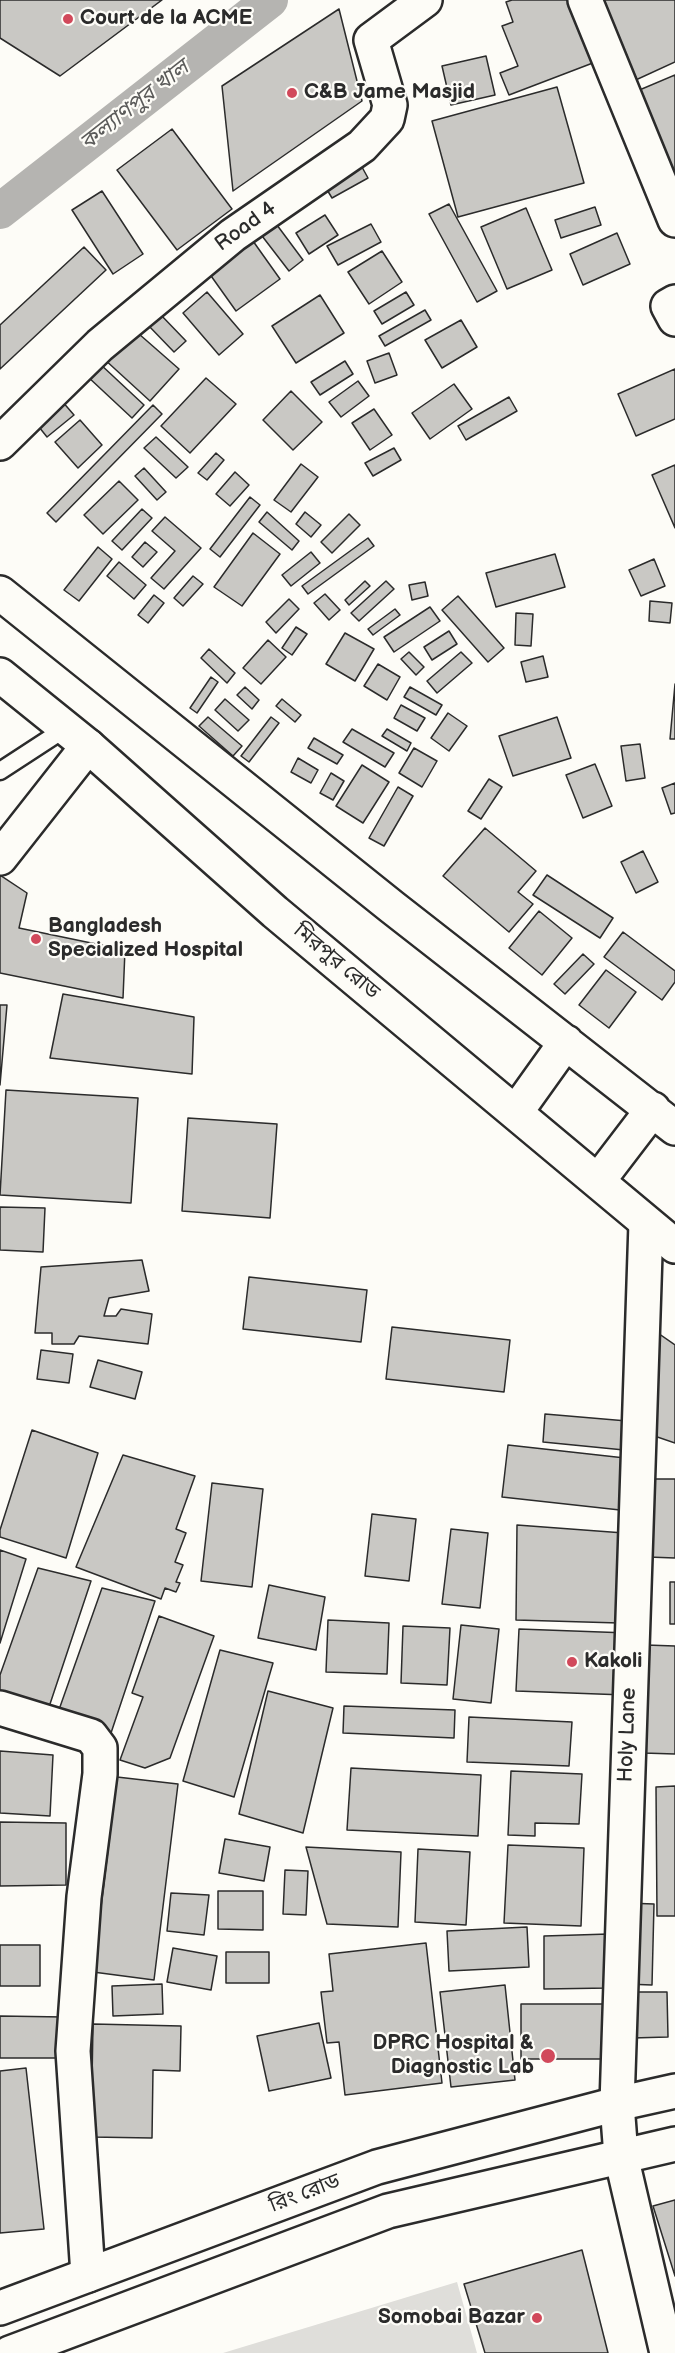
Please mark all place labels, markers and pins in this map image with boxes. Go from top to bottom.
place label: Court de la ACME [80,6,252,32]
marker: Court de la ACME [61,12,75,26]
place label: C&B Jame Masjid [304,80,475,106]
marker: C&B Jame Masjid [285,86,299,100]
place label: Bangladesh Specialized Hospital [48,914,243,964]
marker: Bangladesh Specialized Hospital [29,932,43,946]
place label: Kakoli [584,1649,642,1675]
marker: Kakoli [565,1655,579,1669]
place label: DPRC Hospital & Diagnostic Lab [373,2031,534,2081]
marker: DPRC Hospital & Diagnostic Lab [539,2047,557,2065]
place label: Somobai Bazar [378,2305,525,2331]
marker: Somobai Bazar [530,2311,544,2325]

